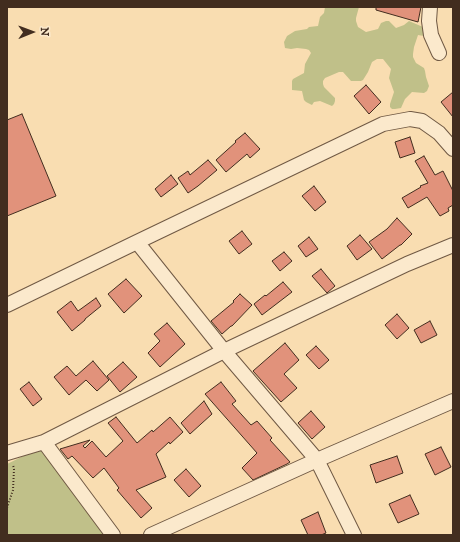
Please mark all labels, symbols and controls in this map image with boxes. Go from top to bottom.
north arrow [12,12,52,52]
text: N [37,27,51,36]

